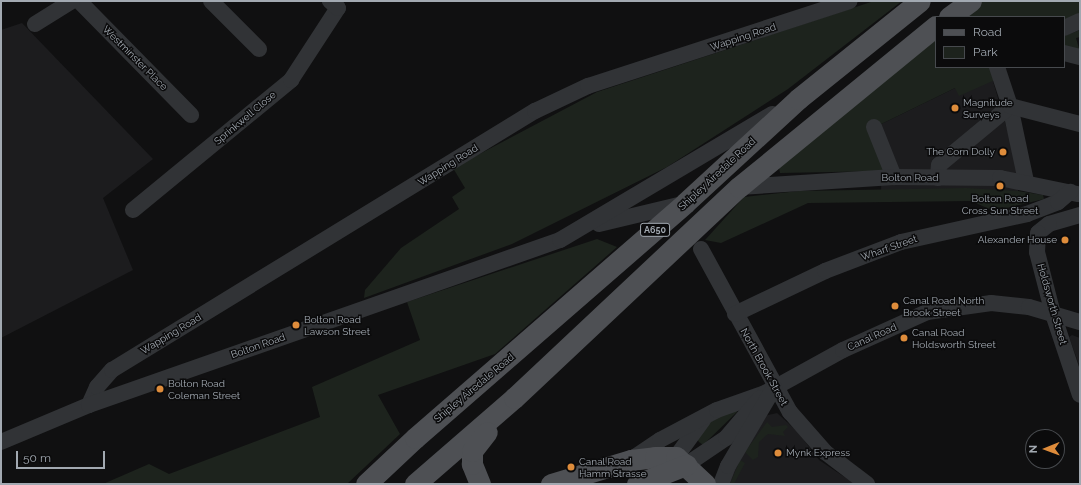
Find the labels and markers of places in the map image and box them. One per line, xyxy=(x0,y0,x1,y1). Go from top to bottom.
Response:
place label: Magnitude Surveys xyxy=(963,96,1013,120)
marker: Magnitude Surveys xyxy=(950,103,960,113)
place label: The Corn Dolly xyxy=(926,146,995,158)
marker: The Corn Dolly xyxy=(998,147,1008,157)
marker: Bolton Road Cross Sun Street xyxy=(995,181,1005,191)
place label: Bolton Road Cross Sun Street xyxy=(962,192,1038,216)
place label: Alexander House xyxy=(978,234,1057,246)
marker: Alexander House xyxy=(1060,235,1070,245)
place label: Canal Road North Brook Street xyxy=(903,294,985,318)
marker: Canal Road North Brook Street xyxy=(890,301,900,311)
place label: Bolton Road Lawson Street xyxy=(304,313,370,336)
marker: Bolton Road Lawson Street xyxy=(291,320,301,330)
place label: Canal Road Holdsworth Street xyxy=(912,326,996,350)
marker: Canal Road Holdsworth Street xyxy=(899,333,909,343)
place label: Bolton Road Coleman Street xyxy=(168,377,240,400)
marker: Bolton Road Coleman Street xyxy=(155,384,165,394)
place label: Mynk Express xyxy=(786,447,850,459)
marker: Mynk Express xyxy=(773,448,783,458)
place label: Canal Road Hamm Strasse xyxy=(579,455,647,478)
marker: Canal Road Hamm Strasse xyxy=(566,462,576,472)

